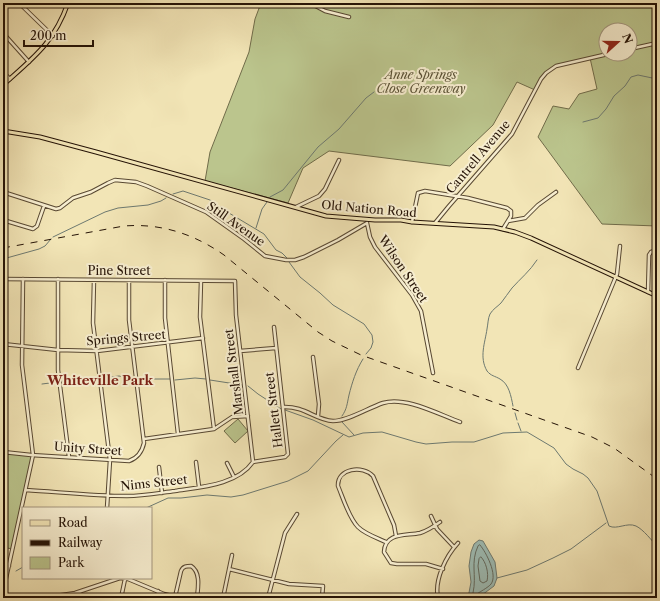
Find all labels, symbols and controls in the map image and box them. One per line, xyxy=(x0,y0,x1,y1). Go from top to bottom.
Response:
scale bar xyxy=(24,22,93,48)
north arrow xyxy=(598,22,638,62)
text: 200 m xyxy=(30,28,67,43)
text: N xyxy=(619,31,636,46)
park label: Anne Springs Close Greenway xyxy=(377,67,465,96)
street label: Cantrell Avenue xyxy=(442,117,513,197)
street label: Old Nation Road xyxy=(321,197,418,220)
street label: Still Avenue xyxy=(204,198,268,249)
street label: Wilson Street xyxy=(375,232,432,306)
street label: Pine Street xyxy=(87,263,151,278)
street label: Springs Street xyxy=(86,326,167,348)
street label: Marshall Street xyxy=(221,327,246,416)
street label: Hallett Street xyxy=(261,371,286,449)
district label: Whiteville Park xyxy=(46,372,154,388)
street label: Unity Street xyxy=(54,439,123,458)
street label: Nims Street xyxy=(120,471,189,493)
legend xyxy=(22,507,152,579)
text: Road xyxy=(58,515,88,530)
text: Railway xyxy=(58,535,103,550)
text: Park xyxy=(58,555,85,570)

